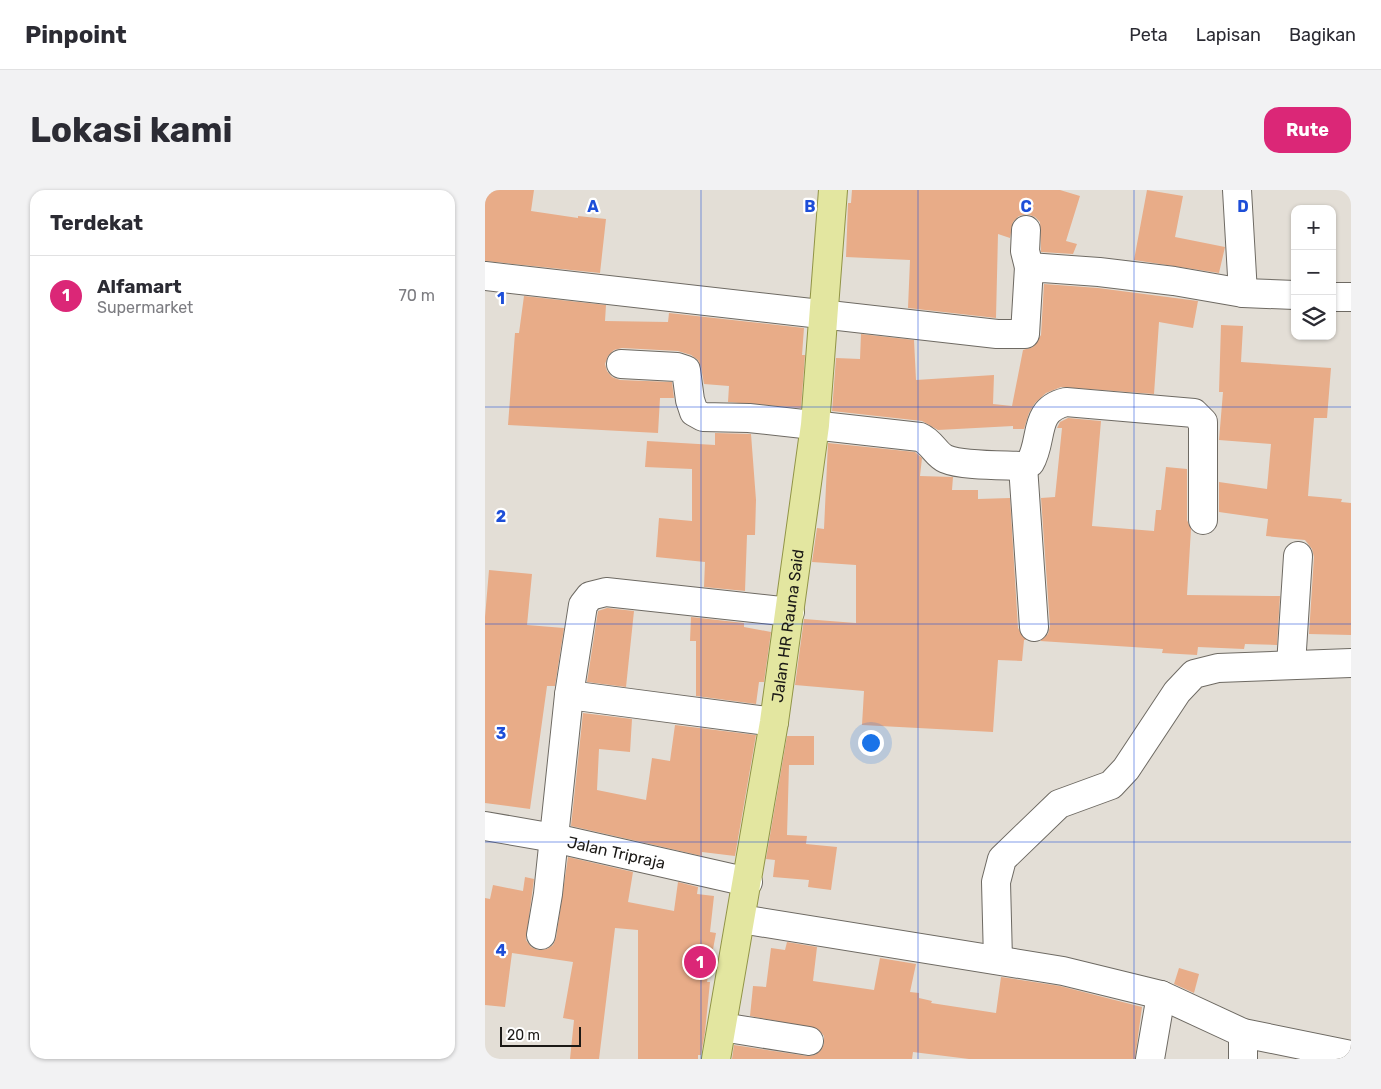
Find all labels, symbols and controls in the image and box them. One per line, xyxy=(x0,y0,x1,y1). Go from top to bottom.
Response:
text: Pinpoint xyxy=(25,21,127,49)
text: Peta xyxy=(1129,24,1168,46)
text: Lapisan xyxy=(1196,24,1261,46)
text: Bagikan xyxy=(1289,24,1356,46)
button: Rute xyxy=(1264,107,1351,153)
text: Lokasi kami xyxy=(30,109,233,151)
text: A xyxy=(587,197,599,216)
text: B xyxy=(804,197,816,216)
text: C xyxy=(1020,197,1032,216)
text: D xyxy=(1237,197,1249,216)
map controls xyxy=(1291,205,1336,340)
button: + xyxy=(1291,205,1336,250)
text: Terdekat xyxy=(50,210,143,235)
button: − xyxy=(1291,250,1336,295)
text: Alfamart xyxy=(97,275,182,298)
text: 1 xyxy=(62,286,70,305)
text: 70 m xyxy=(398,286,435,305)
text: 1 xyxy=(497,289,505,308)
button: layers xyxy=(1291,295,1336,340)
text: Supermarket xyxy=(97,298,193,317)
text: 2 xyxy=(496,507,506,526)
street label: Jalan HR Rauna Said xyxy=(768,548,808,704)
text: 3 xyxy=(496,724,506,743)
your location xyxy=(858,730,884,756)
street label: Jalan Tripraja xyxy=(565,832,667,873)
text: 4 xyxy=(496,941,507,960)
pin: 1 xyxy=(684,943,716,981)
scale bar xyxy=(500,1024,581,1047)
text: 20 m xyxy=(507,1027,540,1044)

